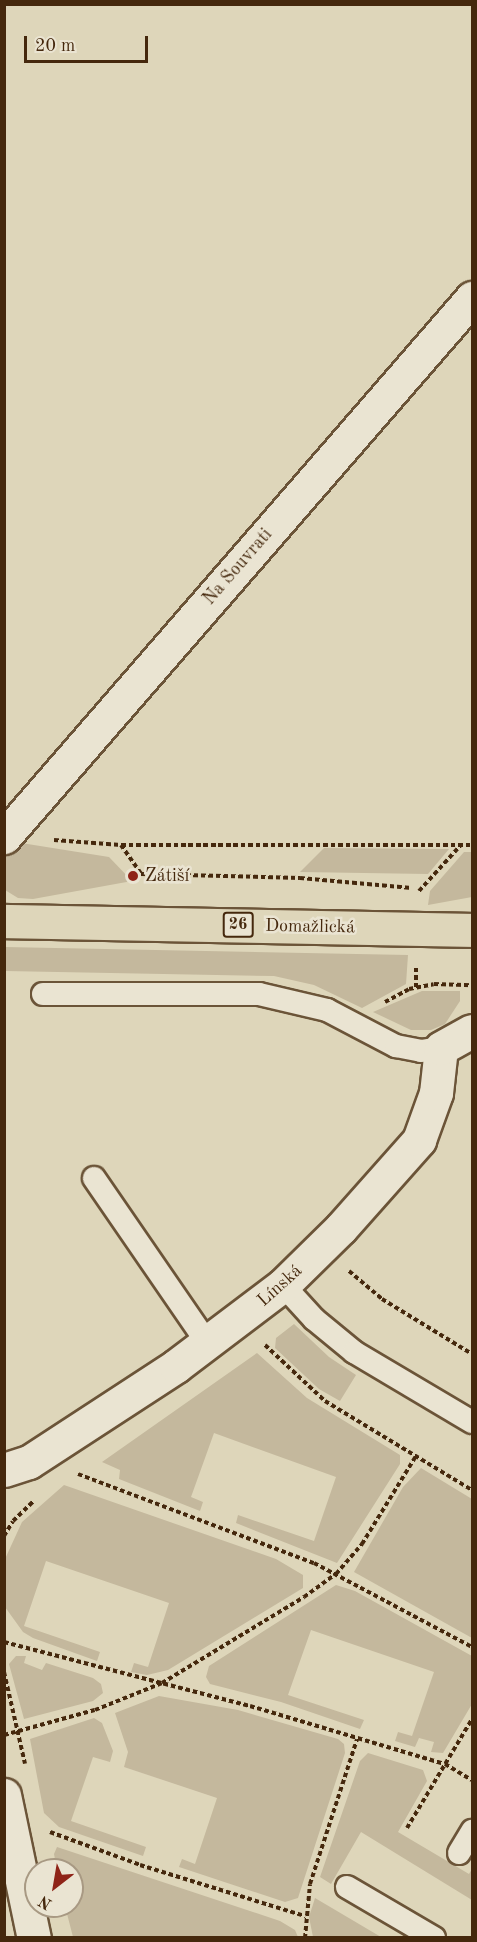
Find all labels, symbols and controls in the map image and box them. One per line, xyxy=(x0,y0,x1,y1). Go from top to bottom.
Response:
scale bar xyxy=(27,24,152,62)
text: 20 m xyxy=(35,37,75,55)
street label: Na Souvrati xyxy=(199,524,277,610)
place label: Zátiší xyxy=(145,865,189,887)
marker: Zátiší xyxy=(126,869,140,883)
road number: 26 xyxy=(222,912,254,938)
street label: Domažlická xyxy=(265,915,355,939)
street label: Línská xyxy=(253,1260,307,1312)
north arrow xyxy=(24,1858,84,1918)
text: N xyxy=(36,1892,55,1912)

